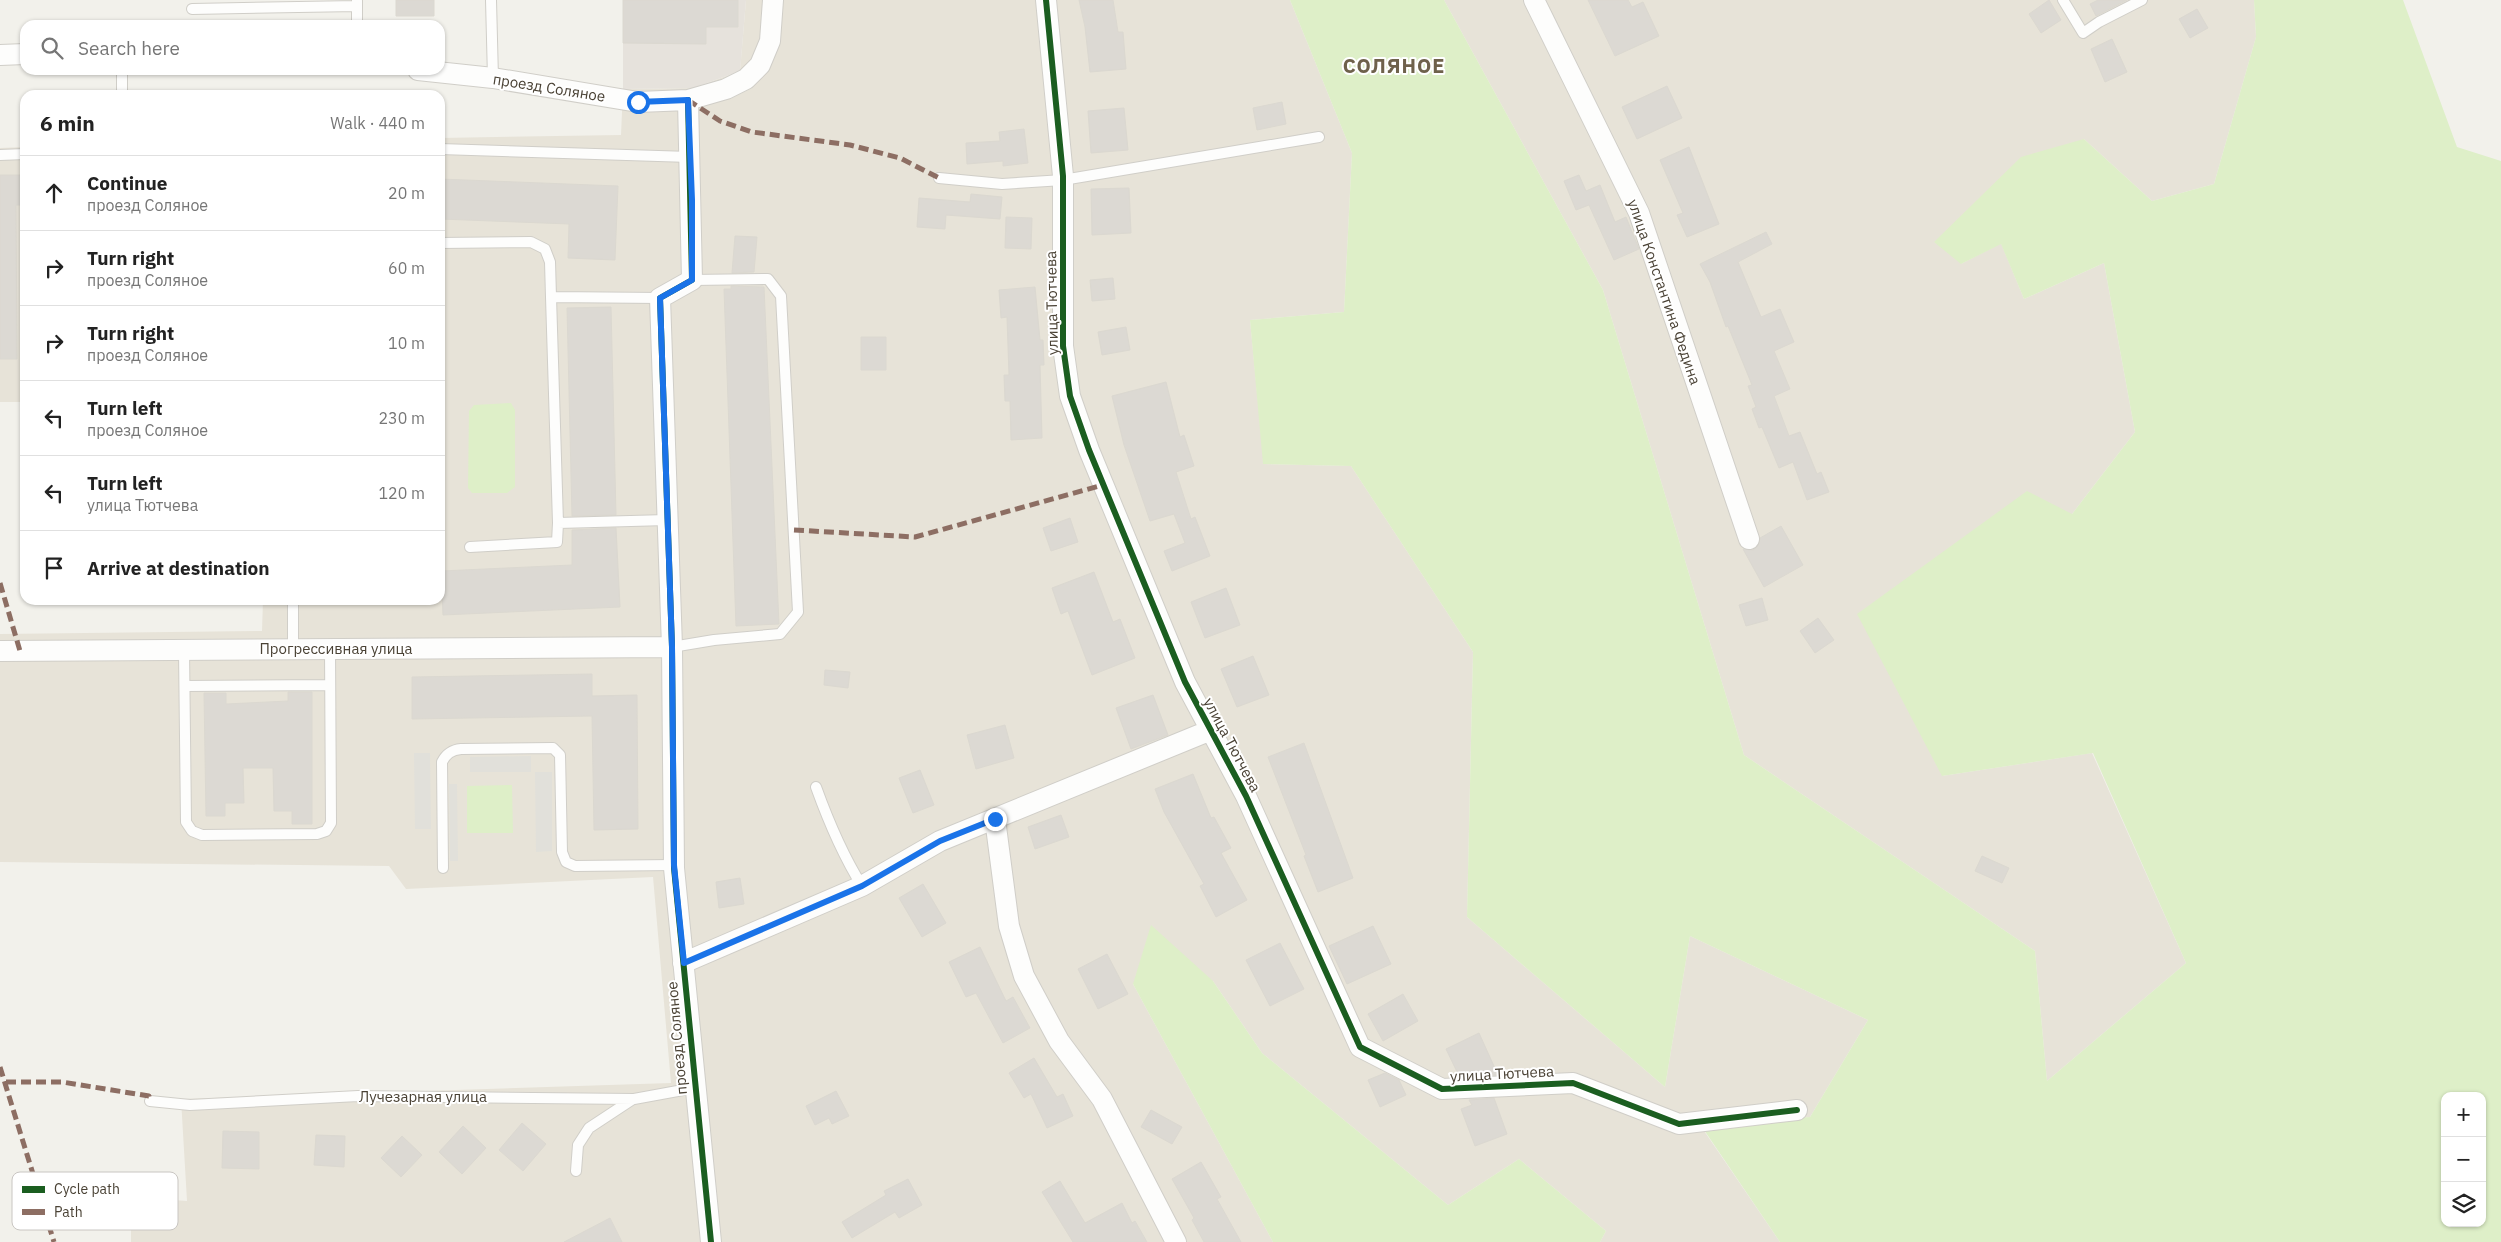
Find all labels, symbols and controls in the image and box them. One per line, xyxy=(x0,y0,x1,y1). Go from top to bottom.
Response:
search box xyxy=(20,20,445,75)
icon: search xyxy=(38,34,66,62)
text: Search here xyxy=(78,36,180,60)
district label: СОЛЯНОЕ xyxy=(1343,52,1445,79)
street label: проезд Соляное xyxy=(492,69,607,106)
route start xyxy=(627,91,650,114)
text: 6 min xyxy=(40,109,95,137)
text: Walk · 440 m xyxy=(330,113,425,133)
text: Continue xyxy=(87,171,167,195)
icon: ahead xyxy=(40,179,68,207)
text: 20 m xyxy=(388,183,425,203)
text: проезд Соляное xyxy=(87,195,208,215)
street label: улица Константина Федина xyxy=(1624,197,1705,387)
text: Turn right xyxy=(87,246,174,270)
street label: улица Тютчева xyxy=(1041,251,1062,355)
icon: right xyxy=(40,254,68,282)
text: 60 m xyxy=(388,258,425,278)
text: проезд Соляное xyxy=(87,270,208,290)
text: Turn right xyxy=(87,321,174,345)
icon: right xyxy=(40,329,68,357)
text: 10 m xyxy=(388,333,425,353)
text: проезд Соляное xyxy=(87,345,208,365)
text: Turn left xyxy=(87,396,163,420)
icon: left xyxy=(40,404,68,432)
text: 230 m xyxy=(378,408,425,428)
text: проезд Соляное xyxy=(87,420,208,440)
text: Turn left xyxy=(87,471,163,495)
icon: left xyxy=(40,479,68,507)
text: 120 m xyxy=(378,483,425,503)
text: улица Тютчева xyxy=(87,495,198,515)
icon: arrive xyxy=(40,554,68,582)
text: Arrive at destination xyxy=(87,556,270,580)
street label: Прогрессивная улица xyxy=(259,639,413,658)
street label: улица Тютчева xyxy=(1200,694,1265,795)
route end xyxy=(984,808,1007,831)
street label: проезд Соляное xyxy=(662,981,691,1095)
street label: улица Тютчева xyxy=(1449,1061,1555,1086)
street label: Лучезарная улица xyxy=(359,1087,487,1106)
map controls xyxy=(2441,1092,2486,1227)
button: + xyxy=(2441,1092,2486,1137)
button: − xyxy=(2441,1137,2486,1182)
legend xyxy=(12,1172,178,1230)
text: Cycle path xyxy=(54,1180,120,1198)
button: layers xyxy=(2441,1182,2486,1227)
text: Path xyxy=(54,1203,83,1221)

